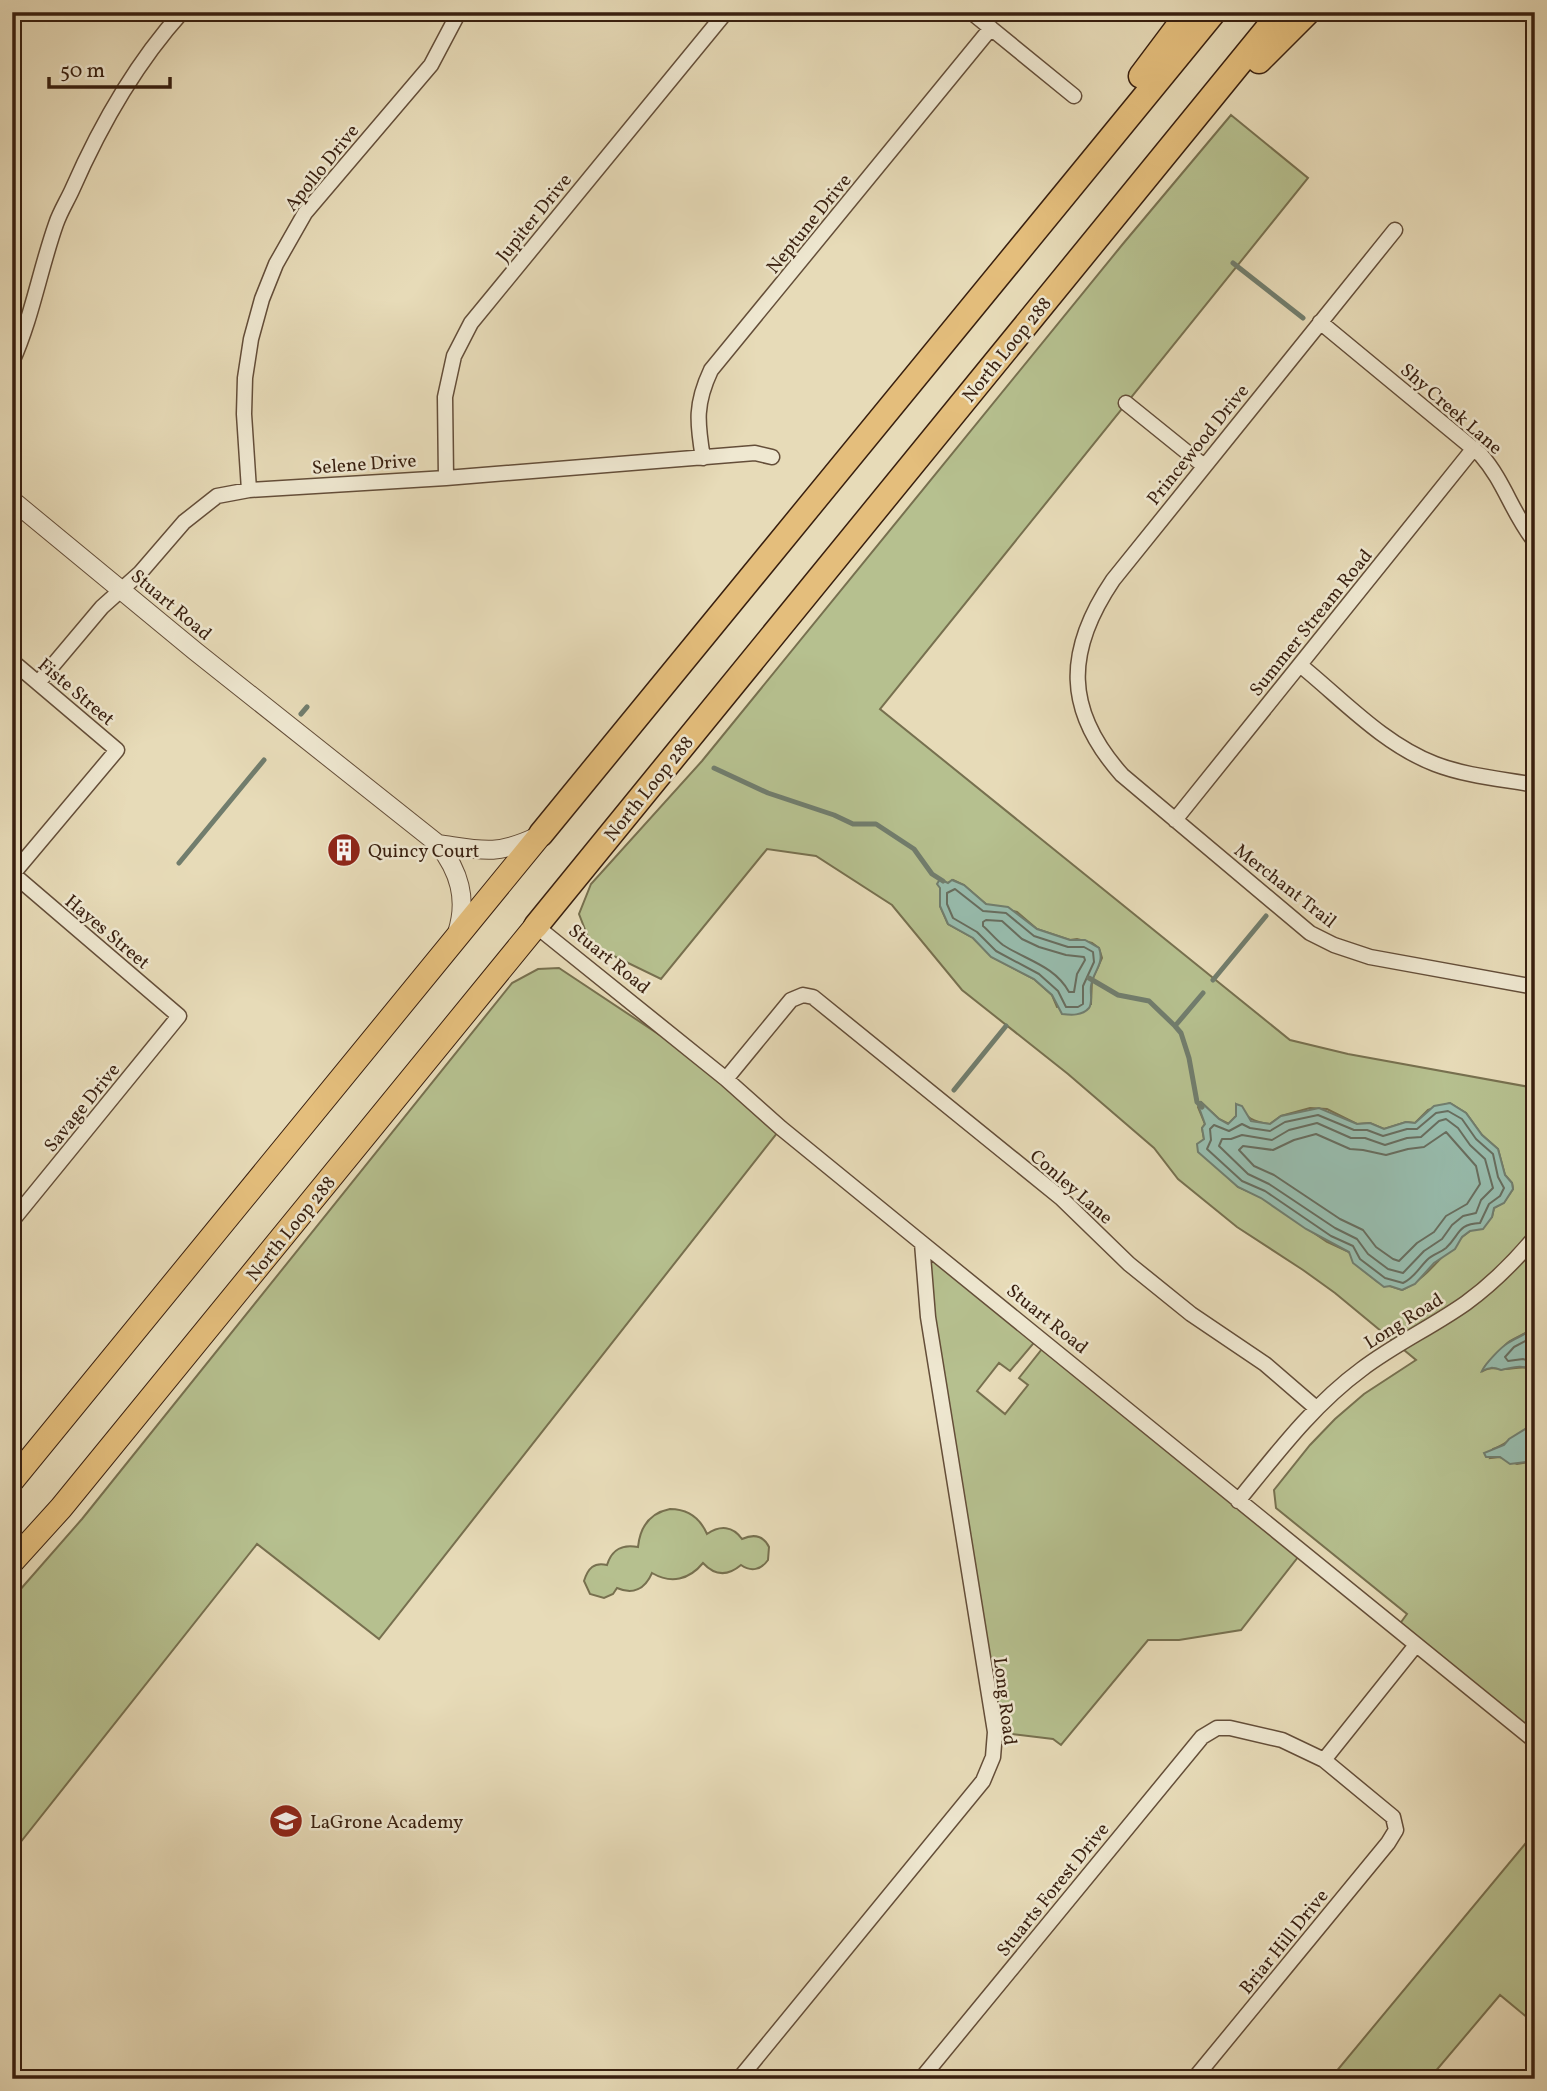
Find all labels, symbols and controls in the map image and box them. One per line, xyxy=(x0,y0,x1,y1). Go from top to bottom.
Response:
scale bar xyxy=(49,46,170,90)
text: 50 m xyxy=(60,57,105,86)
street label: Apollo Drive xyxy=(279,119,366,217)
street label: Jupiter Drive xyxy=(491,168,578,268)
street label: Neptune Drive xyxy=(761,169,858,280)
street label: North Loop 288 xyxy=(957,292,1058,409)
street label: Shy Creek Lane xyxy=(1394,358,1507,461)
street label: Princewood Drive xyxy=(1142,379,1256,511)
street label: Selene Drive xyxy=(311,448,417,482)
street label: Summer Stream Road xyxy=(1244,544,1379,702)
street label: Stuart Road xyxy=(125,564,217,647)
street label: Fiste Street xyxy=(32,653,120,733)
street label: North Loop 288 xyxy=(599,731,700,848)
building icon: Quincy Court xyxy=(325,831,363,869)
street label: Merchant Trail xyxy=(1228,838,1342,935)
place label: Quincy Court xyxy=(368,839,480,865)
street label: Hayes Street xyxy=(59,889,155,976)
street label: Stuart Road xyxy=(562,918,655,1001)
street label: Savage Drive xyxy=(39,1058,127,1158)
street label: Conley Lane xyxy=(1024,1144,1118,1231)
street label: North Loop 288 xyxy=(241,1171,342,1288)
street label: Stuart Road xyxy=(1000,1278,1093,1361)
street label: Long Road xyxy=(1360,1287,1448,1356)
street label: Long Road xyxy=(986,1656,1022,1747)
school or university icon: LaGrone Academy xyxy=(267,1802,305,1840)
place label: LaGrone Academy xyxy=(310,1810,463,1836)
street label: Stuarts Forest Drive xyxy=(991,1818,1116,1963)
street label: Briar Hill Drive xyxy=(1234,1884,1335,2000)

